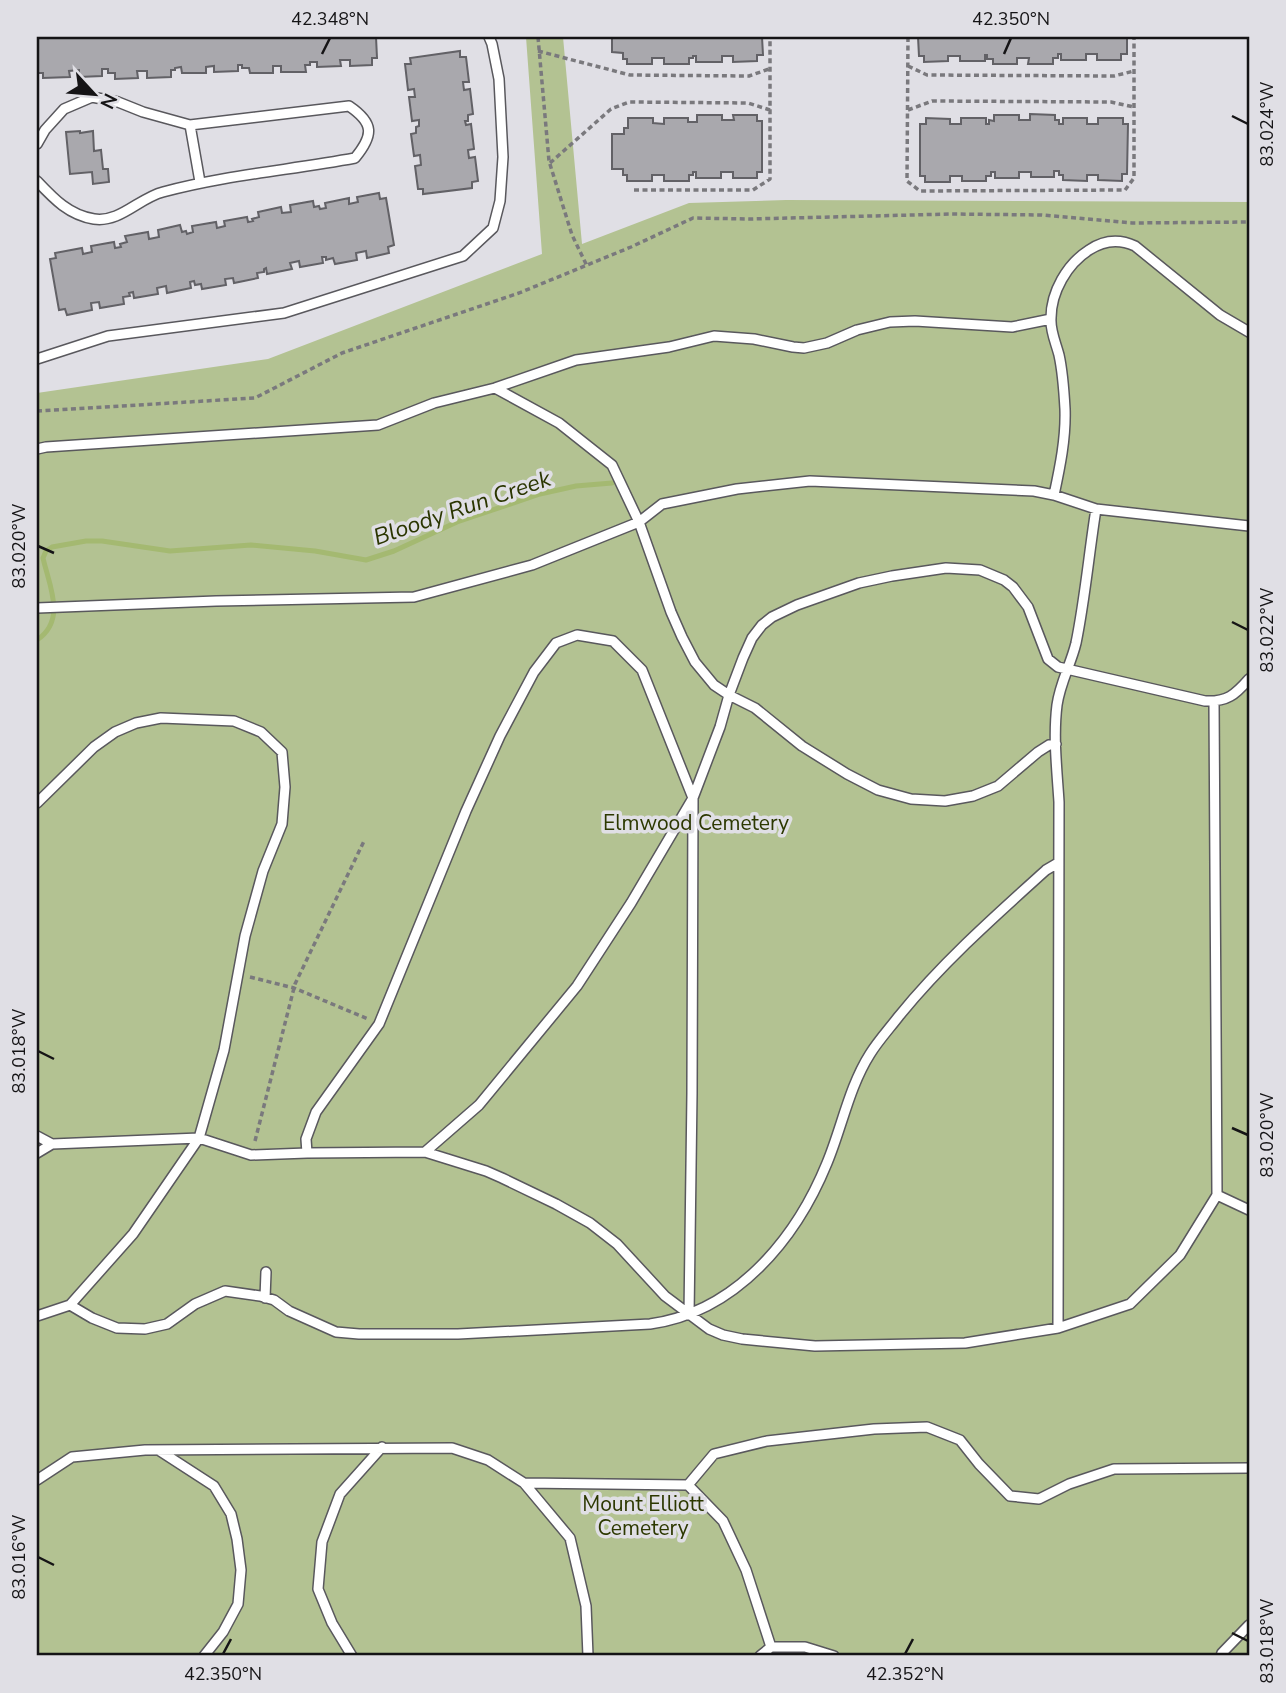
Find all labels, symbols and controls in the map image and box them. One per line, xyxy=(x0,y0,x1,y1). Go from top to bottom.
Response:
text: 42.348°N xyxy=(291,7,369,31)
text: 42.350°N xyxy=(972,7,1050,31)
north arrow xyxy=(60,60,130,130)
text: 83.024°W xyxy=(1255,81,1279,166)
text: N xyxy=(94,89,123,113)
water label: Bloody Run Creek xyxy=(369,463,555,553)
text: 83.020°W xyxy=(7,503,31,588)
text: 83.022°W xyxy=(1255,587,1279,672)
park label: Elmwood Cemetery xyxy=(603,809,789,837)
text: 83.018°W xyxy=(7,1008,31,1093)
text: 83.020°W xyxy=(1255,1092,1279,1177)
park label: Mount Elliott Cemetery xyxy=(582,1490,704,1542)
text: 83.016°W xyxy=(7,1514,31,1599)
text: 83.018°W xyxy=(1255,1598,1279,1683)
text: 42.350°N xyxy=(184,1662,262,1686)
text: 42.352°N xyxy=(866,1662,944,1686)

